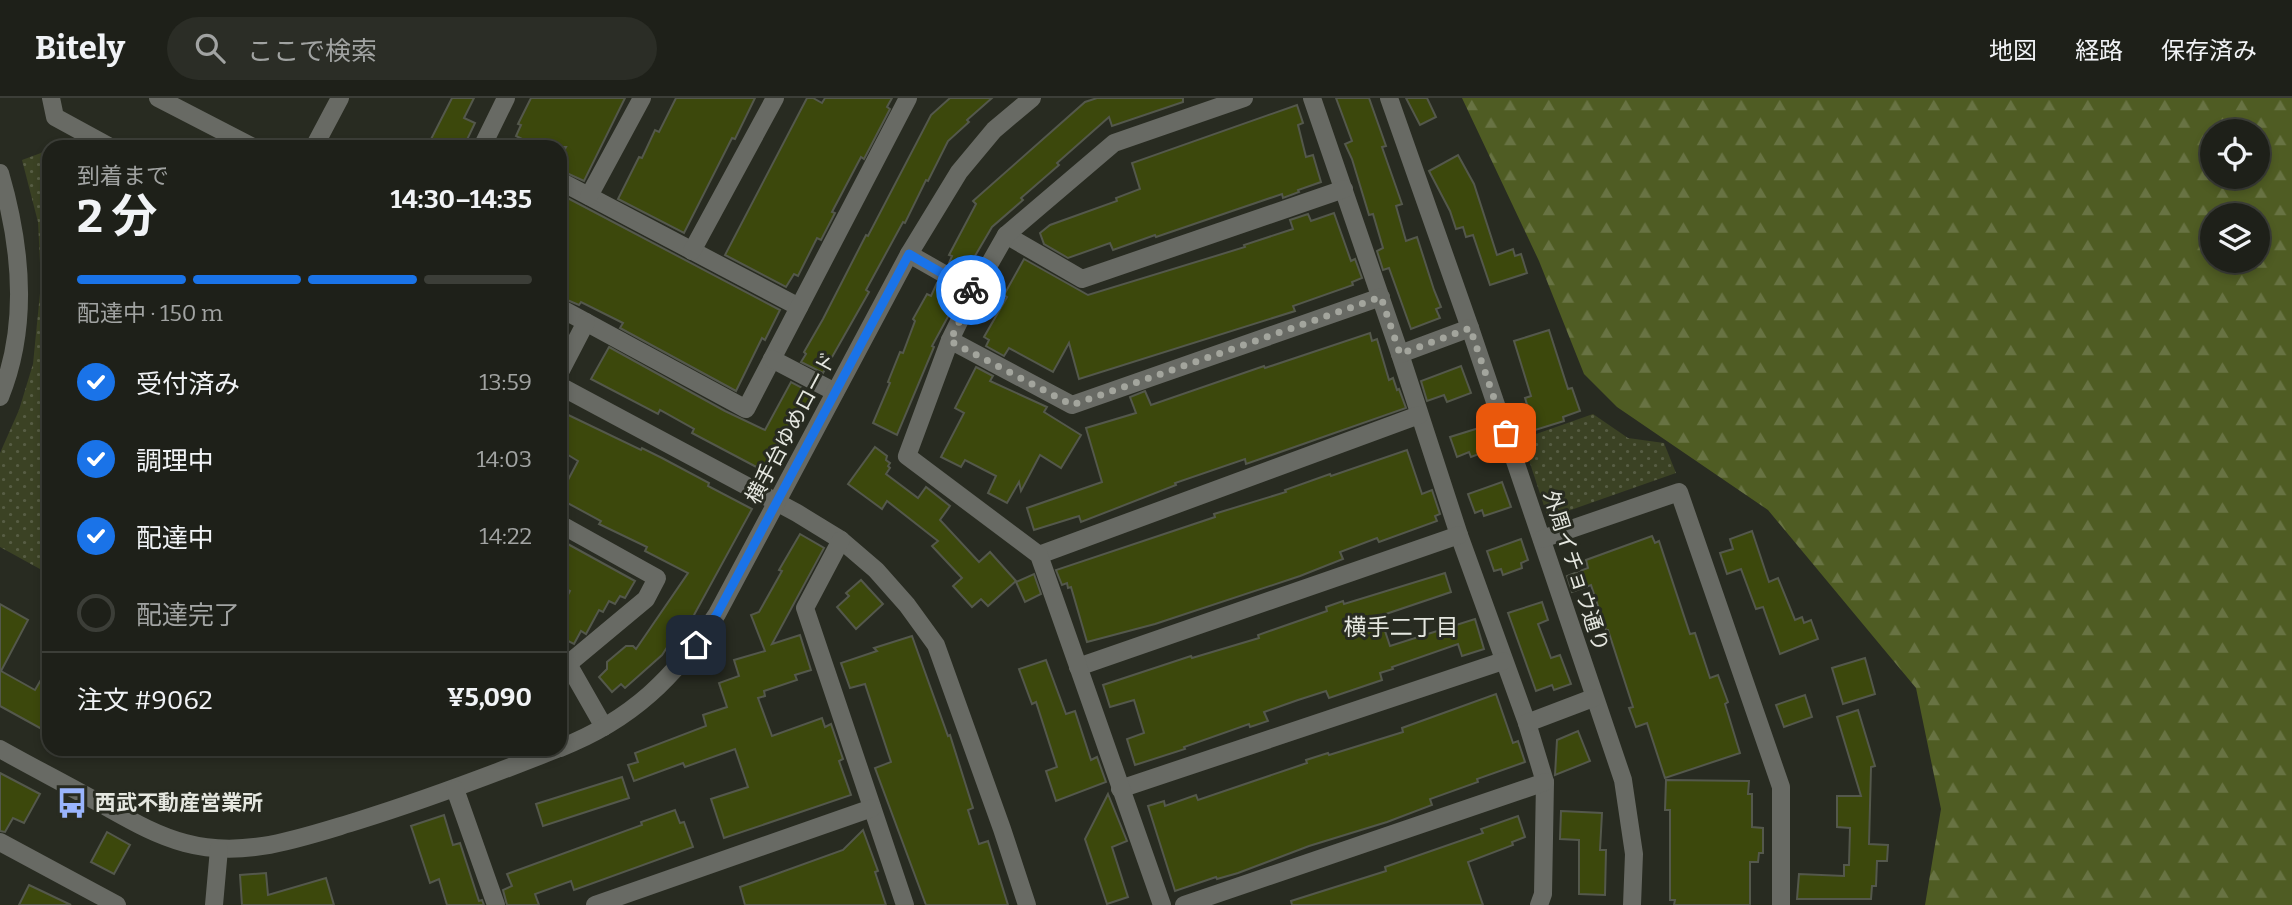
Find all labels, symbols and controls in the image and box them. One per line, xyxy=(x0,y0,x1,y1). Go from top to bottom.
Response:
search box xyxy=(167,17,657,80)
text: Bitely xyxy=(35,28,125,68)
icon: search xyxy=(191,29,229,67)
text: ここで検索 xyxy=(247,36,377,67)
text: 地図 xyxy=(1989,37,2037,65)
text: 経路 xyxy=(2075,37,2123,65)
text: 保存済み xyxy=(2161,37,2257,65)
map controls xyxy=(2200,119,2270,273)
button: locate xyxy=(2200,119,2270,189)
text: 到着まで xyxy=(77,162,169,190)
text: 14:30–14:35 xyxy=(391,184,532,215)
text: 2 分 xyxy=(77,189,157,244)
button: layers xyxy=(2200,203,2270,273)
courier xyxy=(936,255,1006,325)
icon: bike xyxy=(952,271,990,309)
text: 配達中 · 150 m xyxy=(77,299,223,327)
street label: 横手台ゆめロード xyxy=(740,348,842,508)
icon: check xyxy=(77,363,115,401)
text: 13:59 xyxy=(479,368,532,396)
text: 受付済み xyxy=(136,369,240,400)
pin xyxy=(1476,403,1536,463)
icon: bag xyxy=(1487,414,1525,452)
icon: check xyxy=(77,440,115,478)
text: 14:03 xyxy=(477,445,532,473)
text: 調理中 xyxy=(136,446,214,477)
street label: 外周イチョウ通り xyxy=(1538,487,1614,655)
icon: check xyxy=(77,517,115,555)
text: 14:22 xyxy=(479,522,532,550)
text: 配達中 xyxy=(136,523,214,554)
text: 配達完了 xyxy=(136,600,240,631)
district label: 横手二丁目 xyxy=(1344,613,1459,641)
pin xyxy=(666,615,726,675)
icon: home xyxy=(677,626,715,664)
text: ¥5,090 xyxy=(447,682,532,713)
text: 注文 #9062 xyxy=(77,685,213,716)
bus stop icon: 西武不動産営業所 xyxy=(55,786,89,820)
place label: 西武不動産営業所 xyxy=(95,790,263,816)

